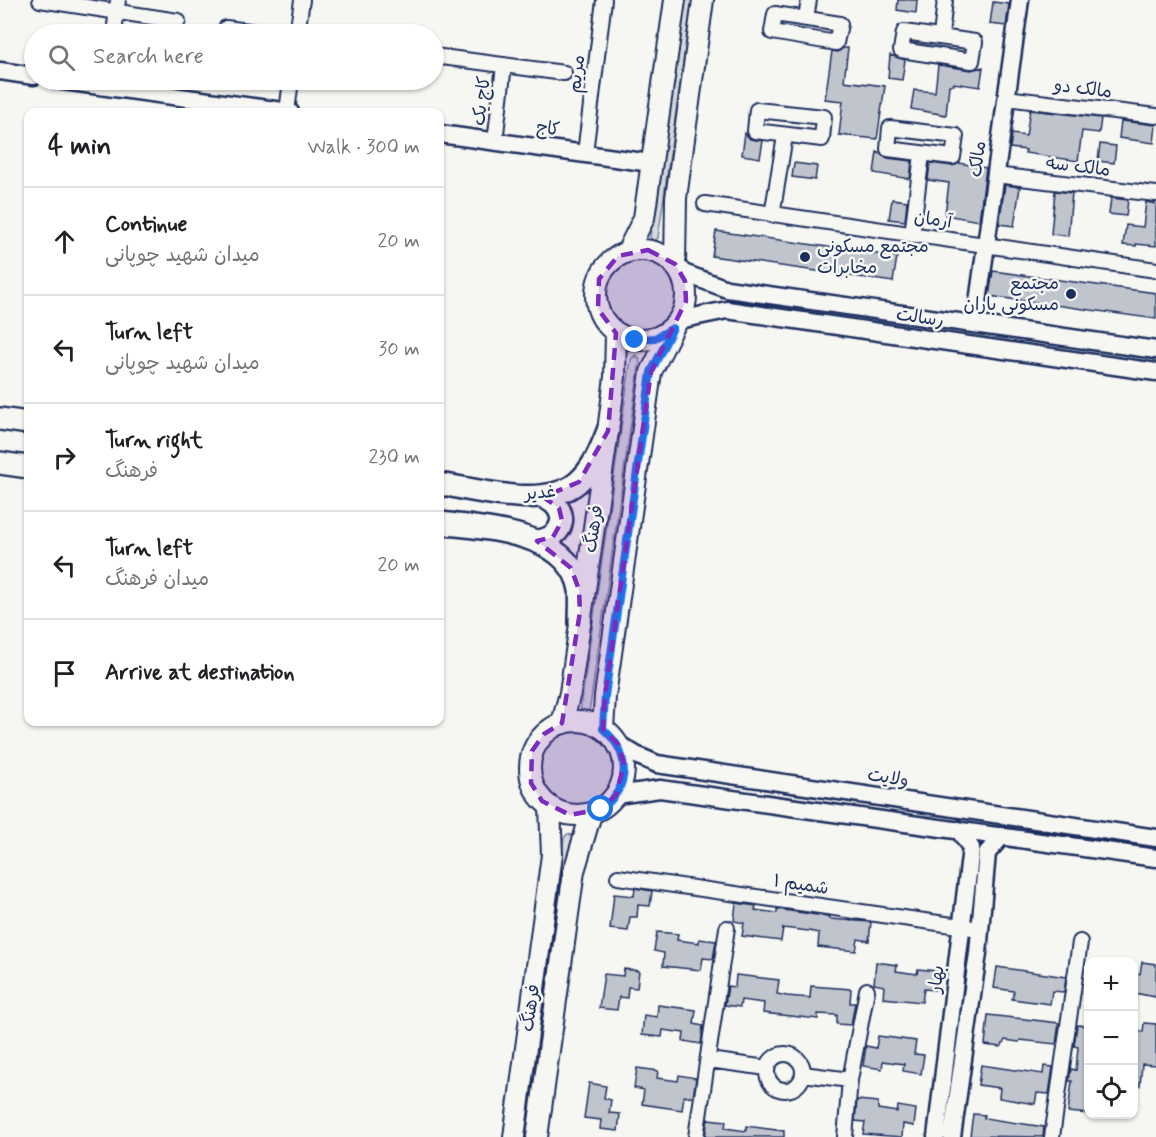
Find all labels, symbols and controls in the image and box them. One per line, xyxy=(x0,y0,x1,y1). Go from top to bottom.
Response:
search box xyxy=(24,24,444,90)
icon: search xyxy=(45,41,78,74)
text: Search here xyxy=(93,43,204,71)
street label: مریم xyxy=(563,54,592,94)
street label: مالک دو xyxy=(1051,73,1113,104)
street label: کاج یک xyxy=(467,75,497,127)
street label: کاج xyxy=(535,116,561,142)
text: 4 min xyxy=(48,130,111,164)
text: Walk · 300 m xyxy=(308,134,420,161)
street label: مالک xyxy=(964,139,992,179)
street label: مالک سه xyxy=(1044,151,1112,183)
street label: آرمان xyxy=(913,205,955,235)
text: Continue xyxy=(105,211,187,239)
icon: ahead xyxy=(48,225,81,258)
text: 20 m xyxy=(377,228,420,255)
place label: مجتمع مسکونی مخابرات xyxy=(817,235,929,280)
text: میدان شهید چوپانی xyxy=(105,242,260,269)
marker: مجتمع مسکونی مخابرات xyxy=(798,250,812,264)
place label: مجتمع مسکونی باران xyxy=(963,272,1059,317)
marker: مجتمع مسکونی باران xyxy=(1064,287,1078,301)
street label: رسالت xyxy=(894,303,946,333)
text: Turn left xyxy=(105,319,193,347)
route end xyxy=(621,326,647,352)
icon: left xyxy=(48,333,81,366)
text: 30 m xyxy=(378,336,420,363)
text: میدان شهید چوپانی xyxy=(105,350,260,377)
text: Turn right xyxy=(105,427,203,455)
icon: right xyxy=(48,441,81,474)
text: 230 m xyxy=(368,444,420,471)
text: فرهنگ xyxy=(105,458,158,485)
street label: غدیر xyxy=(521,480,557,507)
street label: فرهنگ xyxy=(578,504,610,554)
text: Turn left xyxy=(105,535,193,563)
icon: left xyxy=(48,549,81,582)
text: 20 m xyxy=(377,552,420,579)
text: میدان فرهنگ xyxy=(105,566,209,593)
icon: arrive xyxy=(48,657,81,690)
text: Arrive at destination xyxy=(105,659,295,687)
street label: ولایت xyxy=(866,763,910,793)
route start xyxy=(587,795,613,821)
street label: شمیم ۱ xyxy=(772,869,830,902)
map controls xyxy=(1084,957,1138,1119)
button: + xyxy=(1084,957,1138,1011)
street label: بهار xyxy=(923,964,951,996)
street label: فرهنگ xyxy=(516,983,546,1033)
button: − xyxy=(1084,1011,1138,1065)
button: locate xyxy=(1084,1065,1138,1119)

